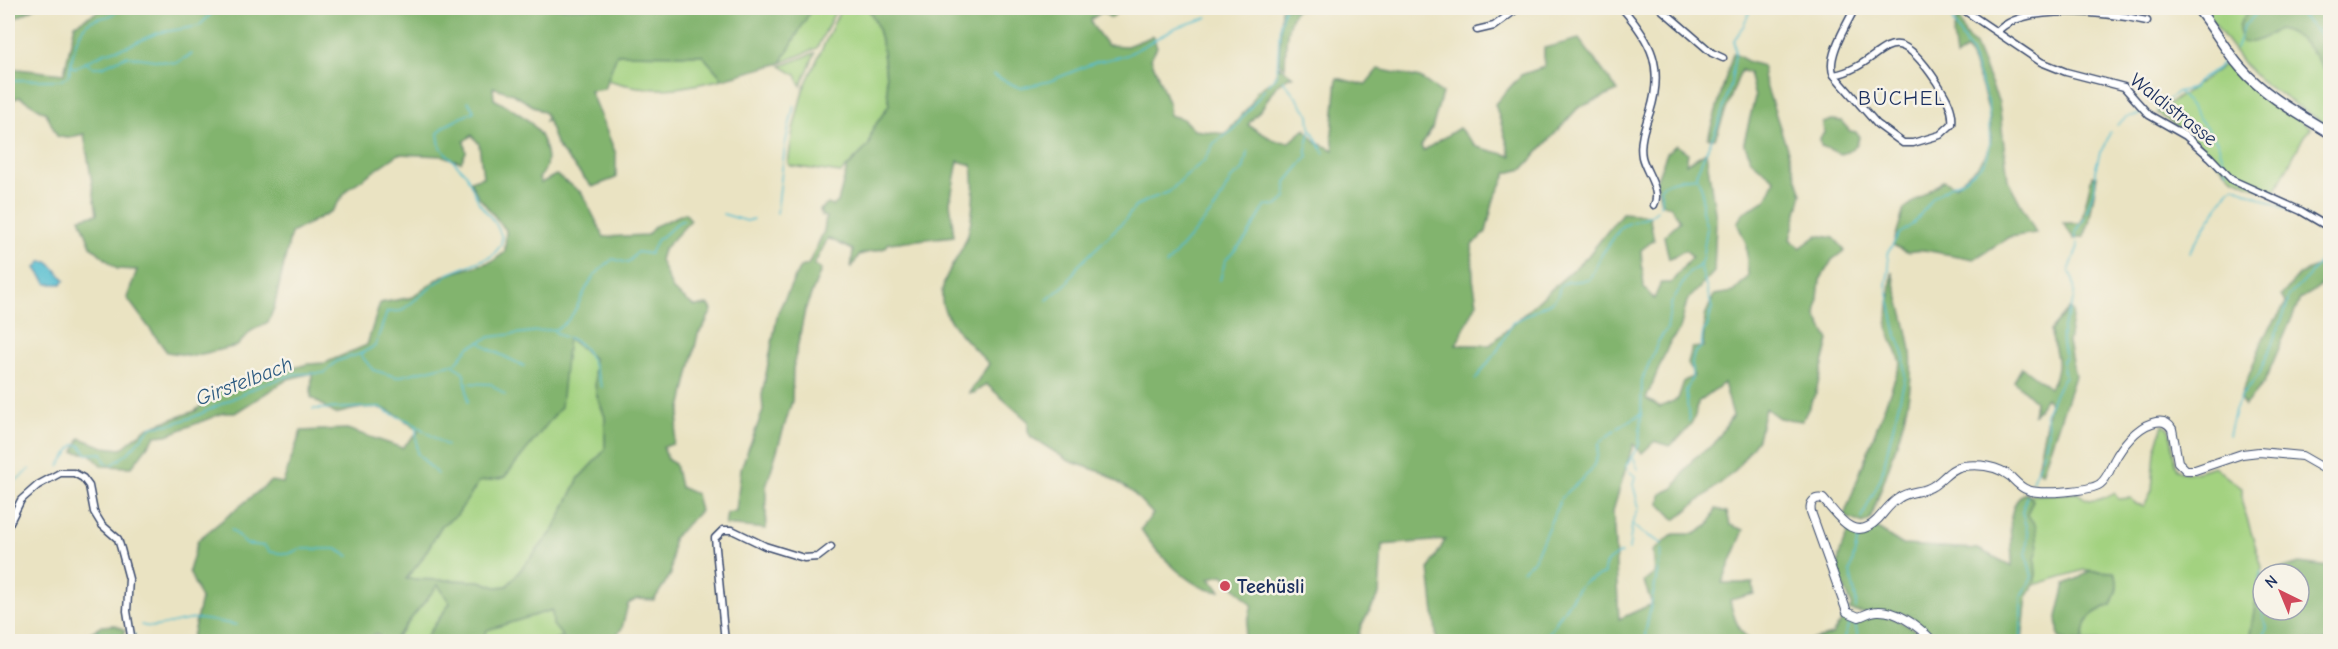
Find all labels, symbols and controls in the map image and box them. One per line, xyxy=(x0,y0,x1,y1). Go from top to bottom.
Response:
street label: Waldistrasse xyxy=(2126,68,2222,151)
district label: BÜCHEL xyxy=(1858,86,1946,110)
water label: Girstelbach xyxy=(192,352,296,410)
north arrow xyxy=(2251,562,2311,622)
text: N xyxy=(2261,572,2281,592)
place label: Teehüsli xyxy=(1237,575,1305,598)
marker: Teehüsli xyxy=(1218,579,1232,593)

